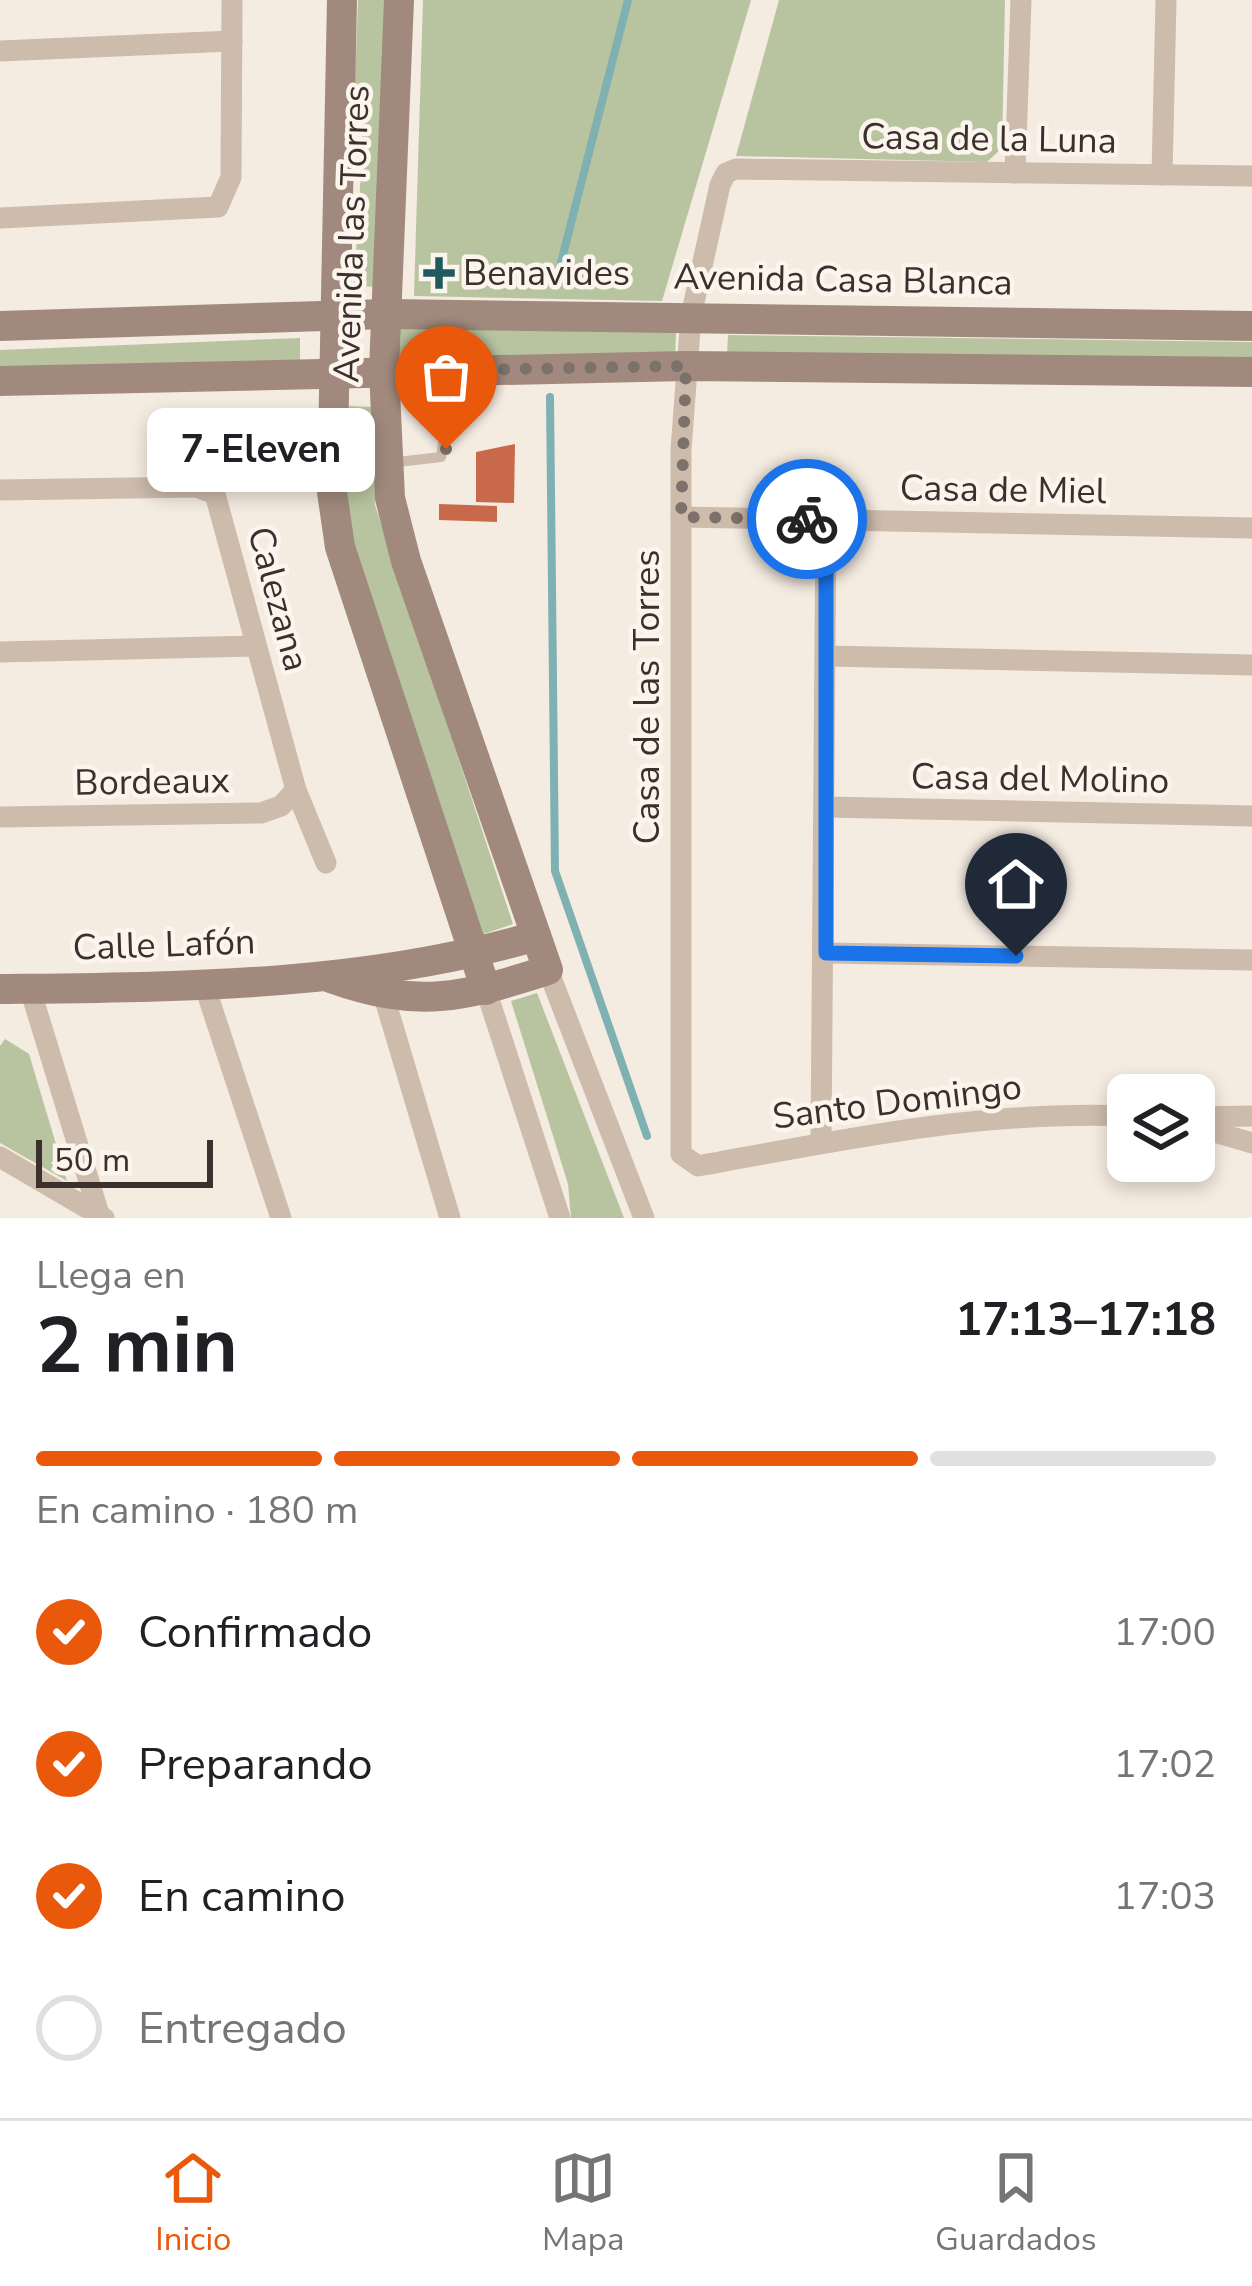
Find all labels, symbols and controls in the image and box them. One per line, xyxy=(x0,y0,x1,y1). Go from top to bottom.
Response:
street label: Avenida las Torres xyxy=(322,84,382,384)
street label: Casa de la Luna xyxy=(861,112,1117,166)
place label: Benavides xyxy=(463,249,630,298)
street label: Avenida Casa Blanca xyxy=(673,253,1013,307)
marker: Benavides xyxy=(426,260,452,286)
pin xyxy=(395,326,497,449)
icon: bag xyxy=(413,344,479,410)
callout: 7-Eleven xyxy=(146,407,374,491)
text: 7-Eleven xyxy=(181,423,341,476)
courier xyxy=(747,459,867,579)
street label: Casa de Miel xyxy=(899,464,1107,516)
icon: bike xyxy=(774,486,840,552)
street label: Calezana xyxy=(235,521,321,677)
street label: Casa de las Torres xyxy=(623,549,672,845)
street label: Casa del Molino xyxy=(910,752,1170,806)
street label: Bordeaux xyxy=(74,756,230,808)
pin xyxy=(965,833,1067,956)
icon: home xyxy=(983,851,1049,917)
street label: Calle Lafón xyxy=(72,917,256,973)
street label: Santo Domingo xyxy=(770,1062,1024,1142)
map controls xyxy=(1107,1074,1215,1182)
button: layers xyxy=(1107,1074,1215,1182)
scale bar xyxy=(36,1134,213,1187)
text: 50 m xyxy=(54,1138,130,1183)
text: Llega en xyxy=(36,1249,186,1302)
text: 17:13–17:18 xyxy=(955,1290,1216,1351)
text: 2 min xyxy=(36,1293,238,1400)
text: En camino · 180 m xyxy=(36,1484,358,1537)
icon: check xyxy=(36,1599,102,1665)
text: Confirmado xyxy=(138,1602,372,1663)
text: 17:00 xyxy=(1114,1606,1216,1659)
icon: check xyxy=(36,1731,102,1797)
text: Preparando xyxy=(138,1734,372,1795)
text: 17:02 xyxy=(1114,1738,1216,1791)
icon: check xyxy=(36,1863,102,1929)
text: En camino xyxy=(138,1866,345,1927)
text: 17:03 xyxy=(1114,1870,1216,1923)
text: Entregado xyxy=(138,1998,347,2059)
tab: Inicio xyxy=(155,2145,231,2262)
tab: Mapa xyxy=(542,2145,624,2262)
tab: Guardados xyxy=(935,2145,1097,2262)

